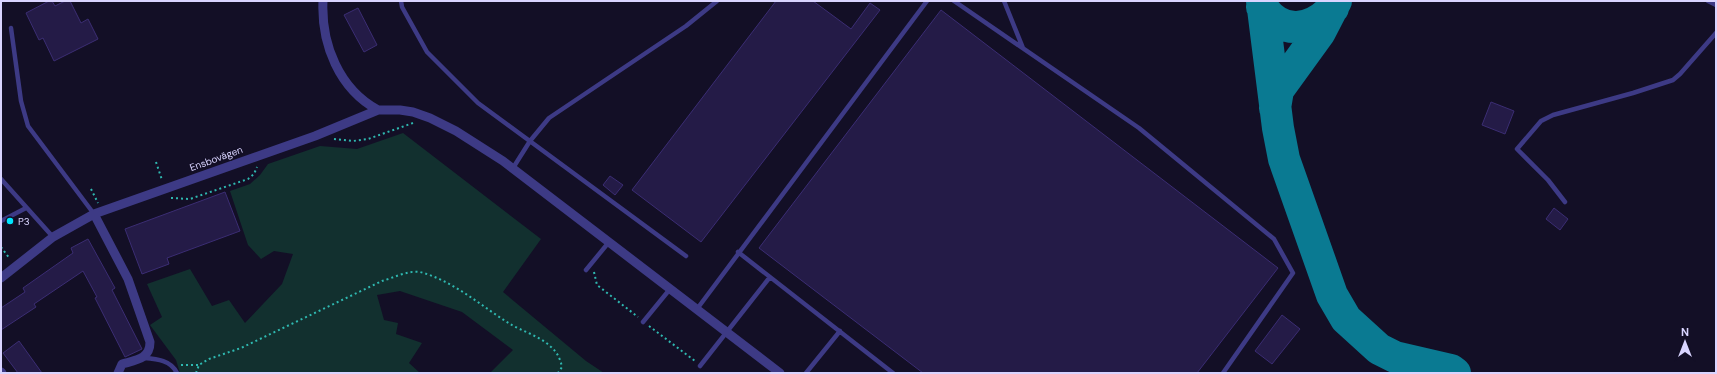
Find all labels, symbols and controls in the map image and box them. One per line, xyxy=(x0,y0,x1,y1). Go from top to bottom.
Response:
street label: Ensbovägen xyxy=(188,143,245,174)
place label: P3 xyxy=(18,215,30,228)
marker: P3 xyxy=(5,216,15,226)
north arrow xyxy=(1665,322,1705,362)
text: N xyxy=(1681,325,1689,339)

